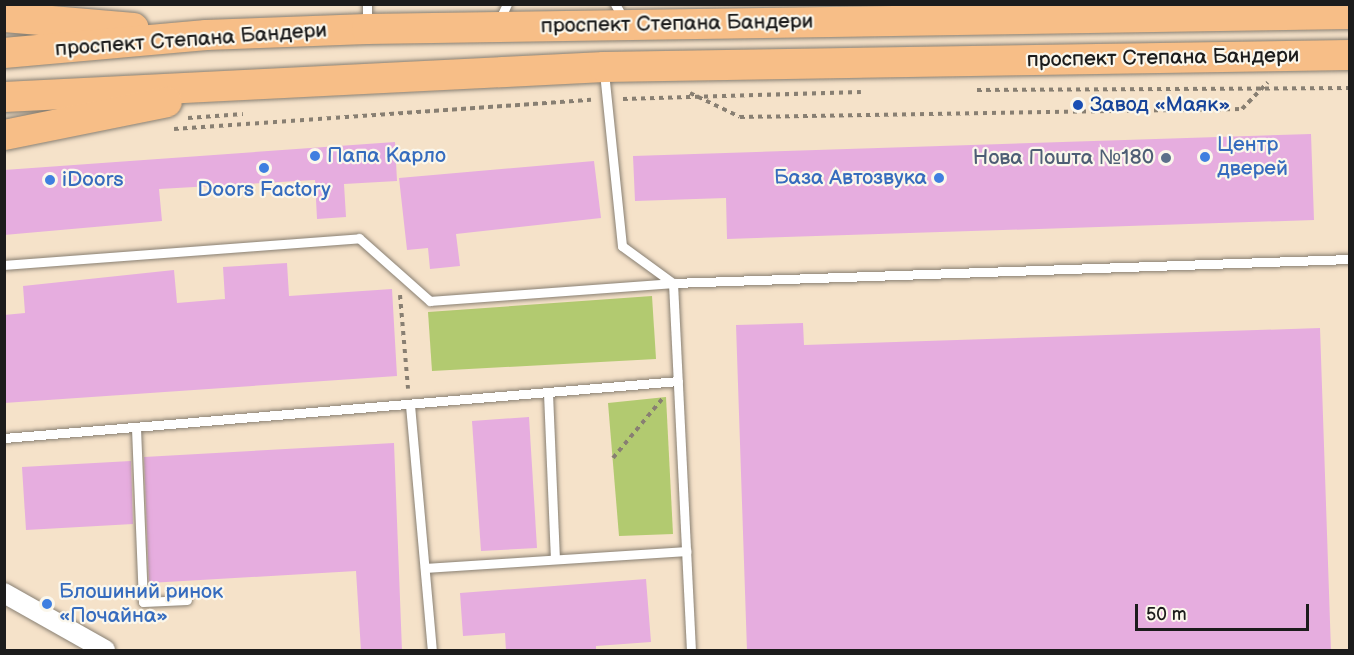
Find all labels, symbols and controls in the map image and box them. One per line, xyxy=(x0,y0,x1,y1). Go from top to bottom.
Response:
street label: проспект Степана Бандери xyxy=(540,9,814,39)
street label: проспект Степана Бандери xyxy=(54,18,328,62)
street label: проспект Степана Бандери xyxy=(1026,43,1300,73)
place label: Завод «Маяк» xyxy=(1090,92,1230,118)
marker: Завод «Маяк» xyxy=(1071,98,1085,112)
place label: Центр дверей xyxy=(1217,132,1288,182)
place label: Папа Карло xyxy=(327,143,446,169)
place label: Нова Пошта №180 xyxy=(973,145,1154,171)
marker: Папа Карло xyxy=(308,149,322,163)
marker: Центр дверей xyxy=(1198,150,1212,164)
marker: Нова Пошта №180 xyxy=(1159,151,1173,165)
marker: Doors Factory xyxy=(257,161,271,175)
place label: База Автозвука xyxy=(774,165,927,191)
place label: iDoors xyxy=(62,167,124,193)
marker: База Автозвука xyxy=(932,171,946,185)
marker: iDoors xyxy=(43,173,57,187)
place label: Doors Factory xyxy=(197,177,331,203)
place label: Блошиний ринок «Почайна» xyxy=(59,579,223,629)
scale bar xyxy=(1138,592,1312,630)
marker: Блошиний ринок «Почайна» xyxy=(40,597,54,611)
text: 50 m xyxy=(1146,604,1187,625)

